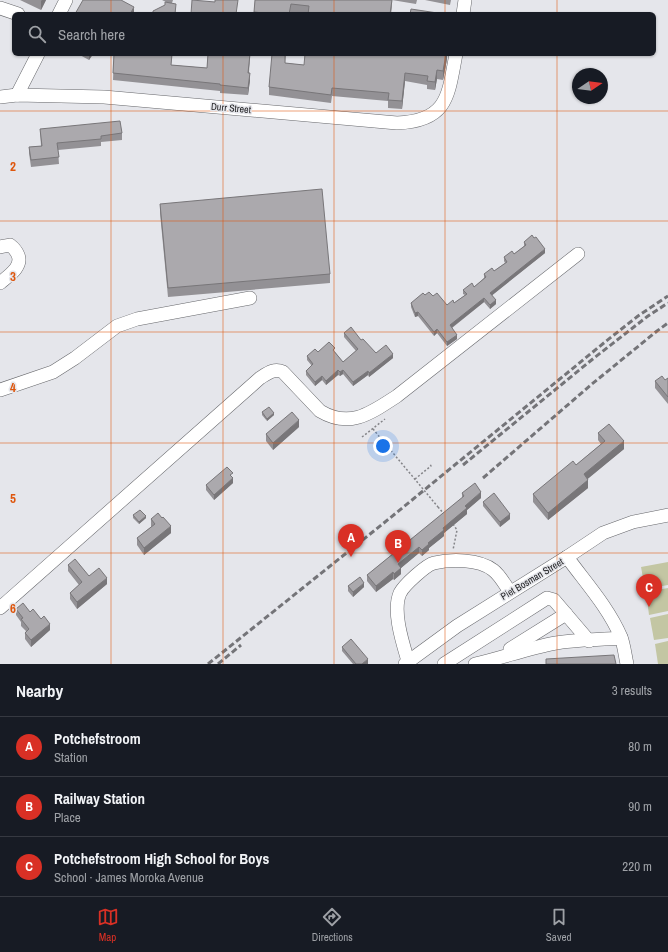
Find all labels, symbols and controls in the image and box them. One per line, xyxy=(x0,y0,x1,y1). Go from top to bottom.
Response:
search box xyxy=(12,12,656,56)
icon: search xyxy=(26,23,48,45)
text: Search here xyxy=(58,24,125,45)
north arrow xyxy=(572,68,608,104)
street label: Durr Street xyxy=(210,100,252,116)
text: 2 xyxy=(10,158,16,175)
text: 3 xyxy=(10,268,16,285)
text: 4 xyxy=(10,379,16,396)
your location xyxy=(373,436,393,456)
text: 5 xyxy=(10,490,16,507)
pin: A xyxy=(338,524,364,557)
pin: B xyxy=(385,530,411,563)
street label: Piet Bosman Street xyxy=(498,555,566,603)
pin: C xyxy=(636,574,662,607)
text: 6 xyxy=(10,600,16,617)
text: Nearby xyxy=(16,679,63,702)
text: 3 results xyxy=(612,682,652,699)
text: Potchefstroom xyxy=(54,728,141,749)
text: A xyxy=(25,738,33,755)
text: 80 m xyxy=(628,738,652,755)
text: Station xyxy=(54,749,88,766)
text: Railway Station xyxy=(54,788,145,809)
text: B xyxy=(25,798,33,815)
text: 90 m xyxy=(628,798,652,815)
text: Place xyxy=(54,809,81,826)
text: Potchefstroom High School for Boys xyxy=(54,848,269,869)
text: C xyxy=(25,858,33,875)
text: 220 m xyxy=(622,858,652,875)
text: School · James Moroka Avenue xyxy=(54,869,204,886)
tab: Map xyxy=(97,906,119,944)
tab: Directions xyxy=(312,906,353,944)
tab: Saved xyxy=(546,906,571,944)

